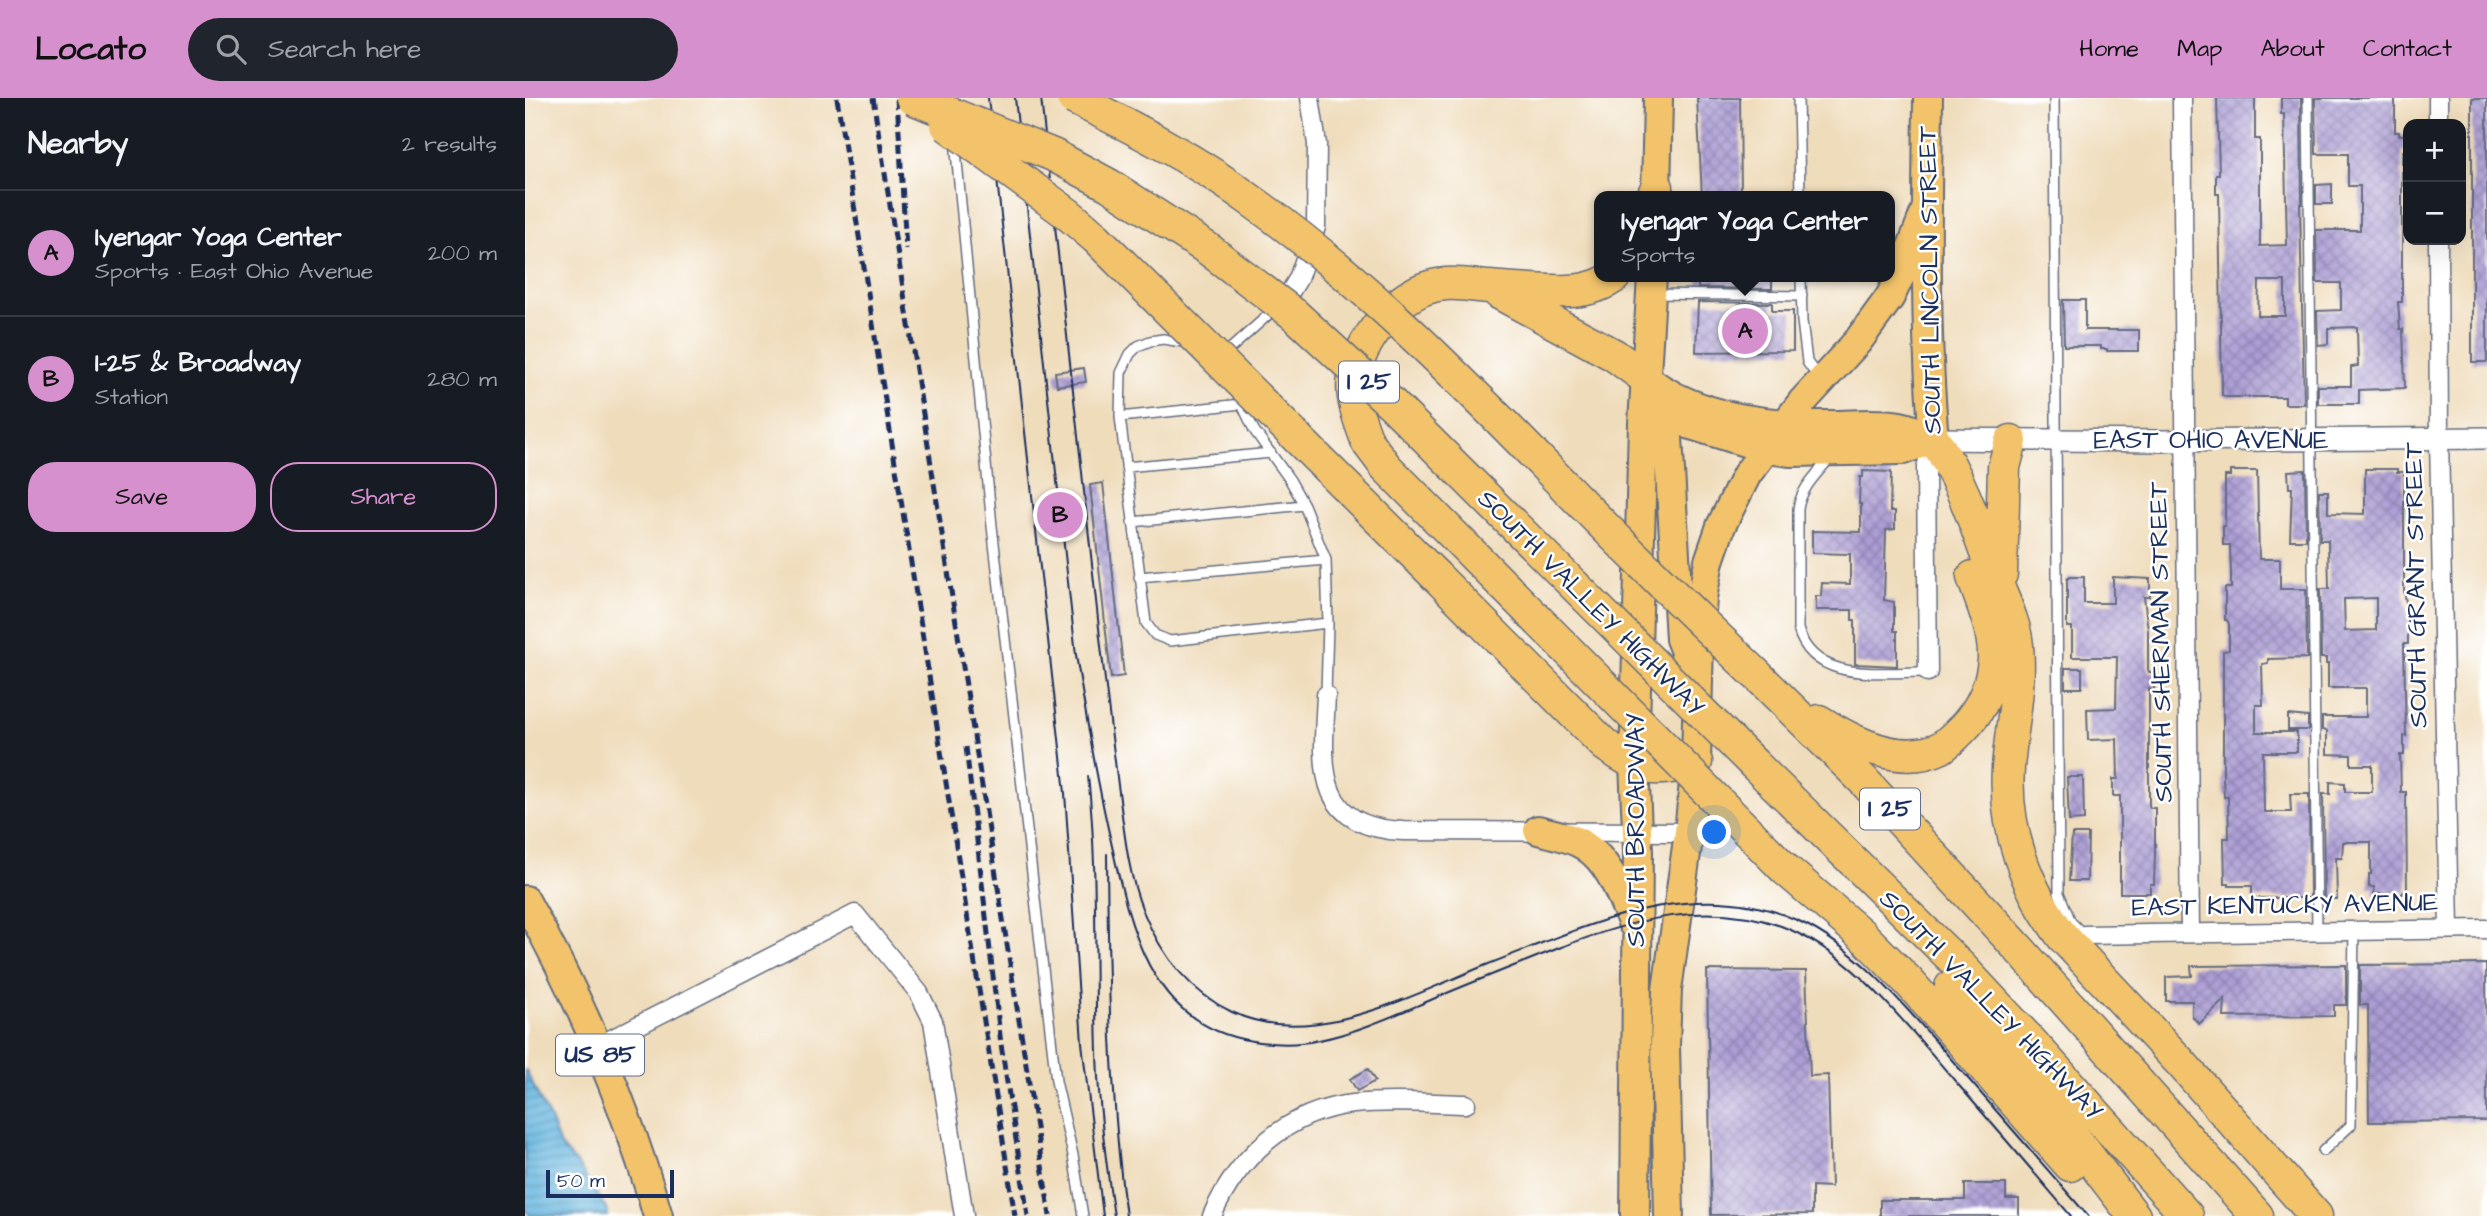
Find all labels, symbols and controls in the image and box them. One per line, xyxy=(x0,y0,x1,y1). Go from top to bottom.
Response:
search box xyxy=(188,18,678,81)
text: Locato xyxy=(35,26,146,72)
icon: search xyxy=(212,30,250,68)
text: Search here xyxy=(268,31,421,67)
text: Home xyxy=(2079,32,2139,66)
text: Map xyxy=(2177,32,2222,66)
text: About xyxy=(2260,32,2325,66)
text: Contact xyxy=(2363,32,2452,66)
map controls xyxy=(2403,119,2466,245)
button: + xyxy=(2403,119,2466,182)
text: Nearby xyxy=(28,123,128,165)
street label: SOUTH LINCOLN STREET xyxy=(1909,125,1951,434)
text: 2 results xyxy=(402,128,497,160)
button: − xyxy=(2403,182,2466,245)
popup xyxy=(1594,191,1895,282)
text: Iyengar Yoga Center xyxy=(1621,203,1868,239)
text: Iyengar Yoga Center xyxy=(95,219,342,255)
text: A xyxy=(44,237,58,269)
text: 200 m xyxy=(428,237,497,269)
text: Sports xyxy=(1621,239,1695,271)
text: Sports · East Ohio Avenue xyxy=(95,255,373,287)
pin: A xyxy=(1722,305,1768,357)
text: I-25 & Broadway xyxy=(95,345,301,381)
road number: I 25 xyxy=(1339,362,1399,402)
text: B xyxy=(43,363,59,395)
text: 280 m xyxy=(427,363,497,395)
text: Station xyxy=(95,381,168,413)
street label: EAST OHIO AVENUE xyxy=(2094,422,2328,458)
street label: SOUTH GRANT STREET xyxy=(2395,441,2436,728)
button: Save xyxy=(28,462,256,532)
button: Share xyxy=(270,462,497,532)
street label: SOUTH VALLEY HIGHWAY xyxy=(1469,481,1713,725)
street label: SOUTH SHERMAN STREET xyxy=(2140,481,2182,803)
pin: B xyxy=(1037,489,1083,541)
street label: SOUTH BROADWAY xyxy=(1618,713,1654,947)
road number: I 25 xyxy=(1860,788,1920,830)
your location xyxy=(1697,815,1731,849)
street label: SOUTH VALLEY HIGHWAY xyxy=(1871,882,2111,1128)
street label: EAST KENTUCKY AVENUE xyxy=(2131,884,2439,926)
road number: US 85 xyxy=(556,1035,644,1076)
scale bar xyxy=(546,1167,674,1199)
text: 50 m xyxy=(557,1168,605,1195)

